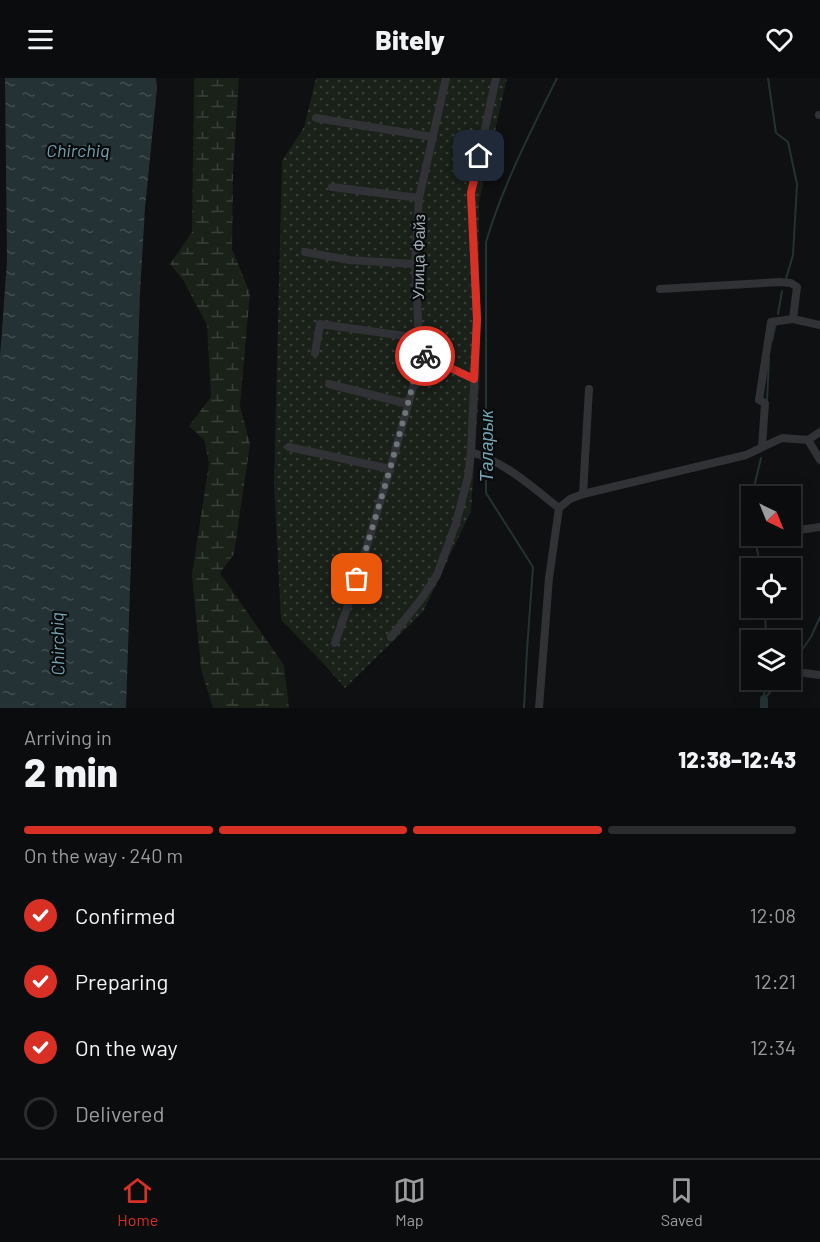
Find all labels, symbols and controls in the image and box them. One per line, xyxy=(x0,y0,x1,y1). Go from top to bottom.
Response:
icon: menu xyxy=(24,23,57,56)
text: Bitely xyxy=(375,23,445,55)
icon: heart xyxy=(763,23,796,56)
pin xyxy=(453,130,504,181)
water label: Chirchiq xyxy=(46,139,110,161)
icon: home xyxy=(462,139,495,172)
street label: Улица Файз xyxy=(408,214,428,300)
courier xyxy=(395,326,455,386)
icon: bike xyxy=(409,340,442,373)
water label: Таларык xyxy=(475,408,497,482)
north arrow xyxy=(741,486,801,546)
map controls xyxy=(741,486,801,690)
pin xyxy=(331,553,382,604)
button: locate xyxy=(741,558,801,618)
icon: bag xyxy=(340,562,373,595)
water label: Chirchiq xyxy=(45,612,69,676)
button: layers xyxy=(741,630,801,690)
text: Arriving in xyxy=(24,725,112,749)
text: 12:38–12:43 xyxy=(678,746,796,772)
text: 2 min xyxy=(24,748,118,795)
text: On the way · 240 m xyxy=(24,843,183,867)
icon: check xyxy=(24,899,57,932)
text: Confirmed xyxy=(75,902,175,928)
text: 12:08 xyxy=(750,903,796,927)
icon: check xyxy=(24,965,57,998)
text: Preparing xyxy=(75,968,168,994)
text: 12:21 xyxy=(754,969,796,993)
icon: check xyxy=(24,1031,57,1064)
text: On the way xyxy=(75,1034,178,1060)
text: 12:34 xyxy=(750,1035,796,1059)
text: Delivered xyxy=(75,1100,164,1126)
tab: Home xyxy=(117,1174,158,1229)
tab: Map xyxy=(393,1174,426,1229)
tab: Saved xyxy=(661,1174,703,1229)

